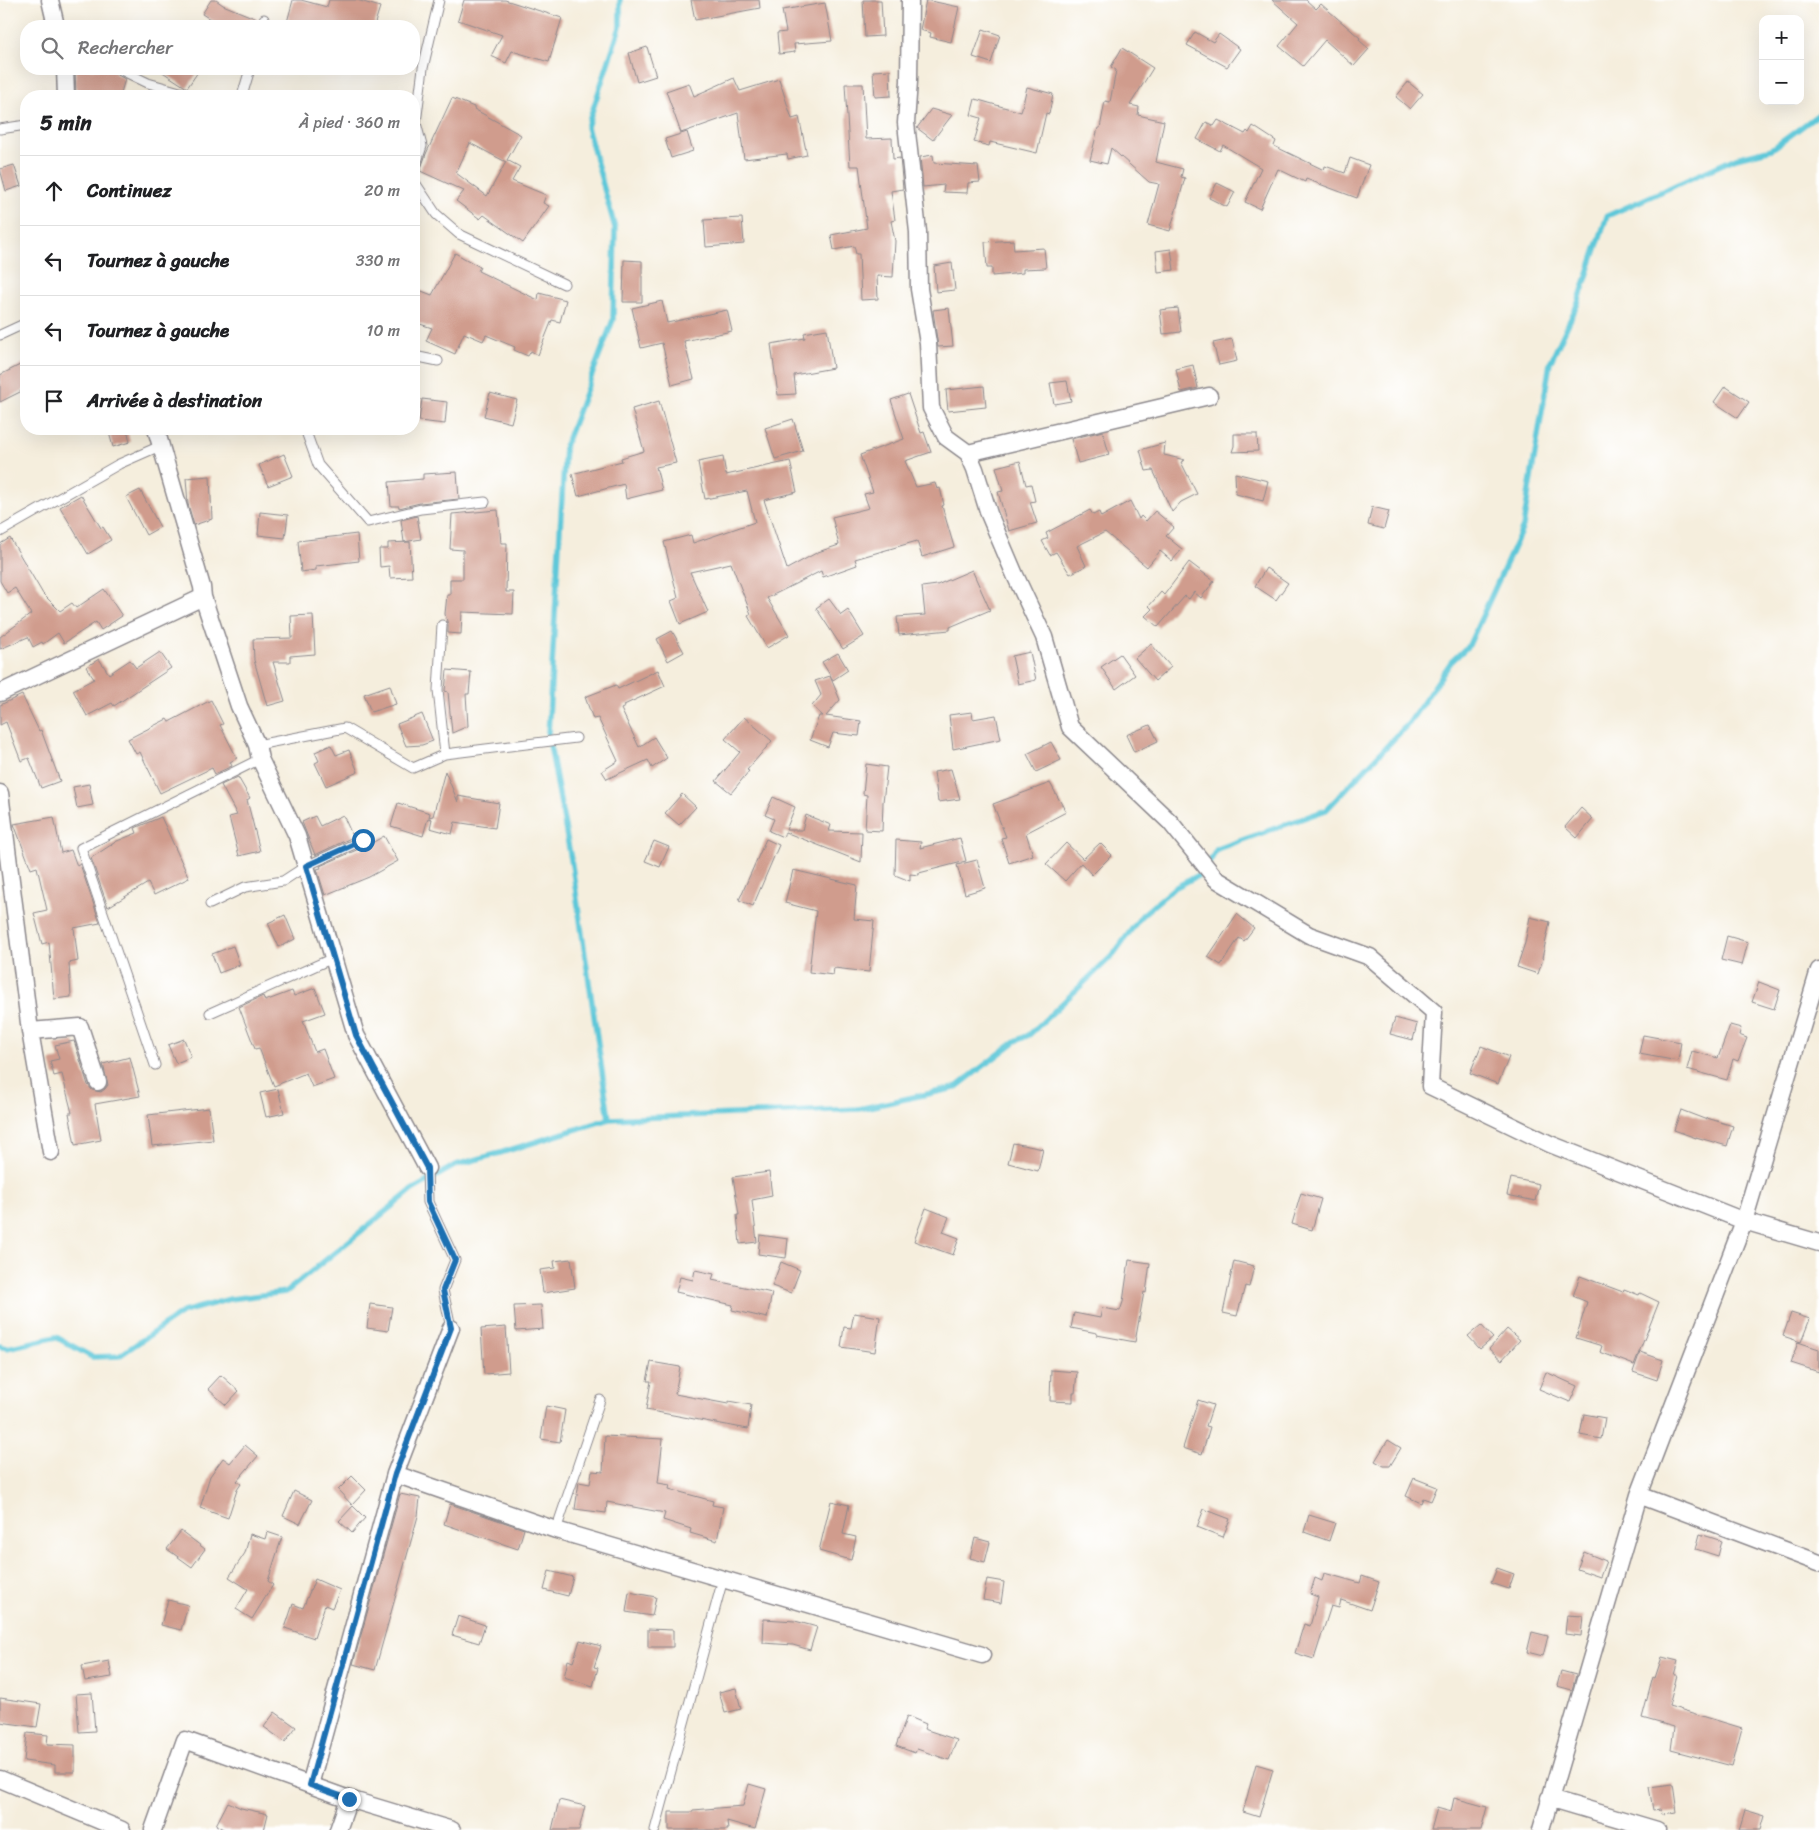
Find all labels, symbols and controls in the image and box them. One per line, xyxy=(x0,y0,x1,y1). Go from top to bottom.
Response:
map controls xyxy=(1759,15,1804,105)
button: + xyxy=(1759,15,1804,60)
search box xyxy=(20,20,420,75)
text: Rechercher xyxy=(78,31,173,64)
icon: search xyxy=(38,34,66,62)
button: − xyxy=(1759,60,1804,105)
text: 5 min xyxy=(40,104,92,142)
text: À pied · 360 m xyxy=(299,108,400,137)
text: Continuez xyxy=(87,174,172,207)
text: 20 m xyxy=(364,176,400,205)
icon: ahead xyxy=(40,177,68,205)
text: Tournez à gauche xyxy=(87,244,229,277)
text: 330 m xyxy=(356,246,400,275)
icon: left xyxy=(40,247,68,275)
text: Tournez à gauche xyxy=(87,314,229,347)
text: 10 m xyxy=(367,316,400,345)
icon: left xyxy=(40,317,68,345)
text: Arrivée à destination xyxy=(87,384,262,417)
icon: arrive xyxy=(40,387,68,415)
route start xyxy=(352,829,375,852)
route end xyxy=(338,1788,361,1811)

